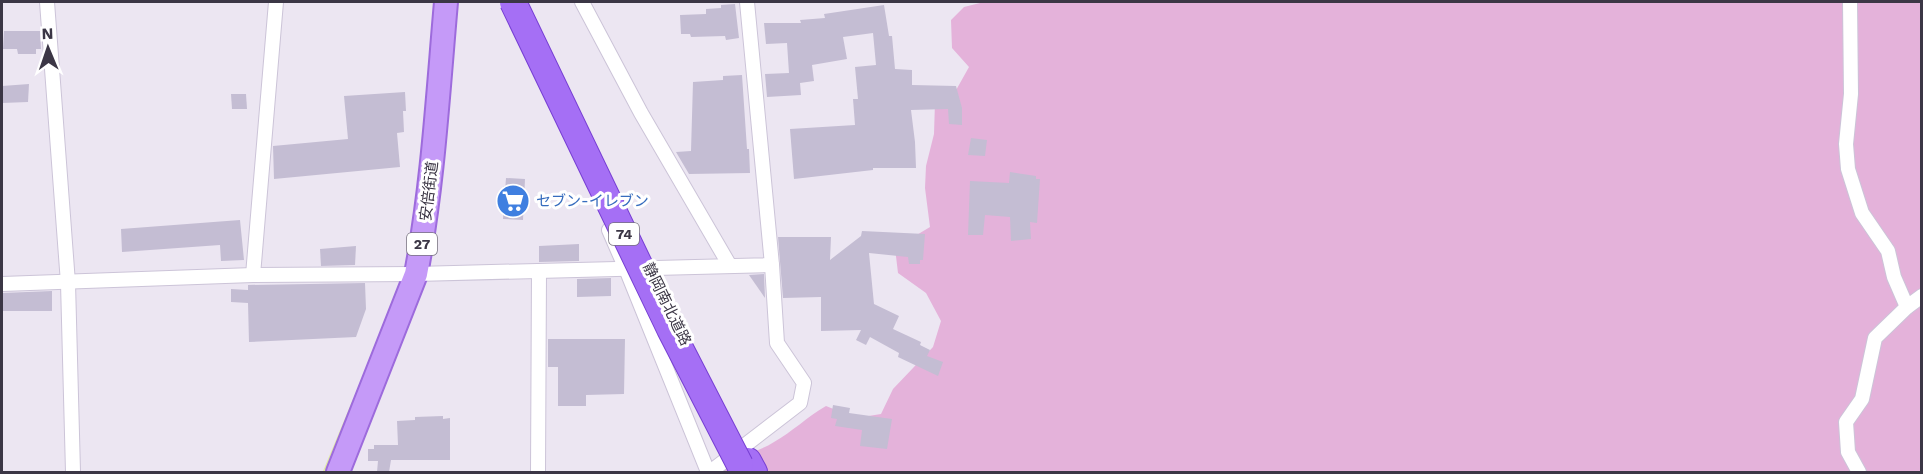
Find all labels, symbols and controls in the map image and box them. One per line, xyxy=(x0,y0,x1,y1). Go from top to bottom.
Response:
north arrow xyxy=(18,18,78,78)
text: N xyxy=(41,24,54,43)
street label: 安倍街道 xyxy=(416,160,442,222)
supermarket icon: セブン-イレブン xyxy=(495,183,531,219)
place label: セブン-イレブン xyxy=(536,192,649,210)
road number: 74 xyxy=(609,223,639,245)
road number: 27 xyxy=(407,233,437,255)
street label: 静岡南北道路 xyxy=(639,260,695,348)

